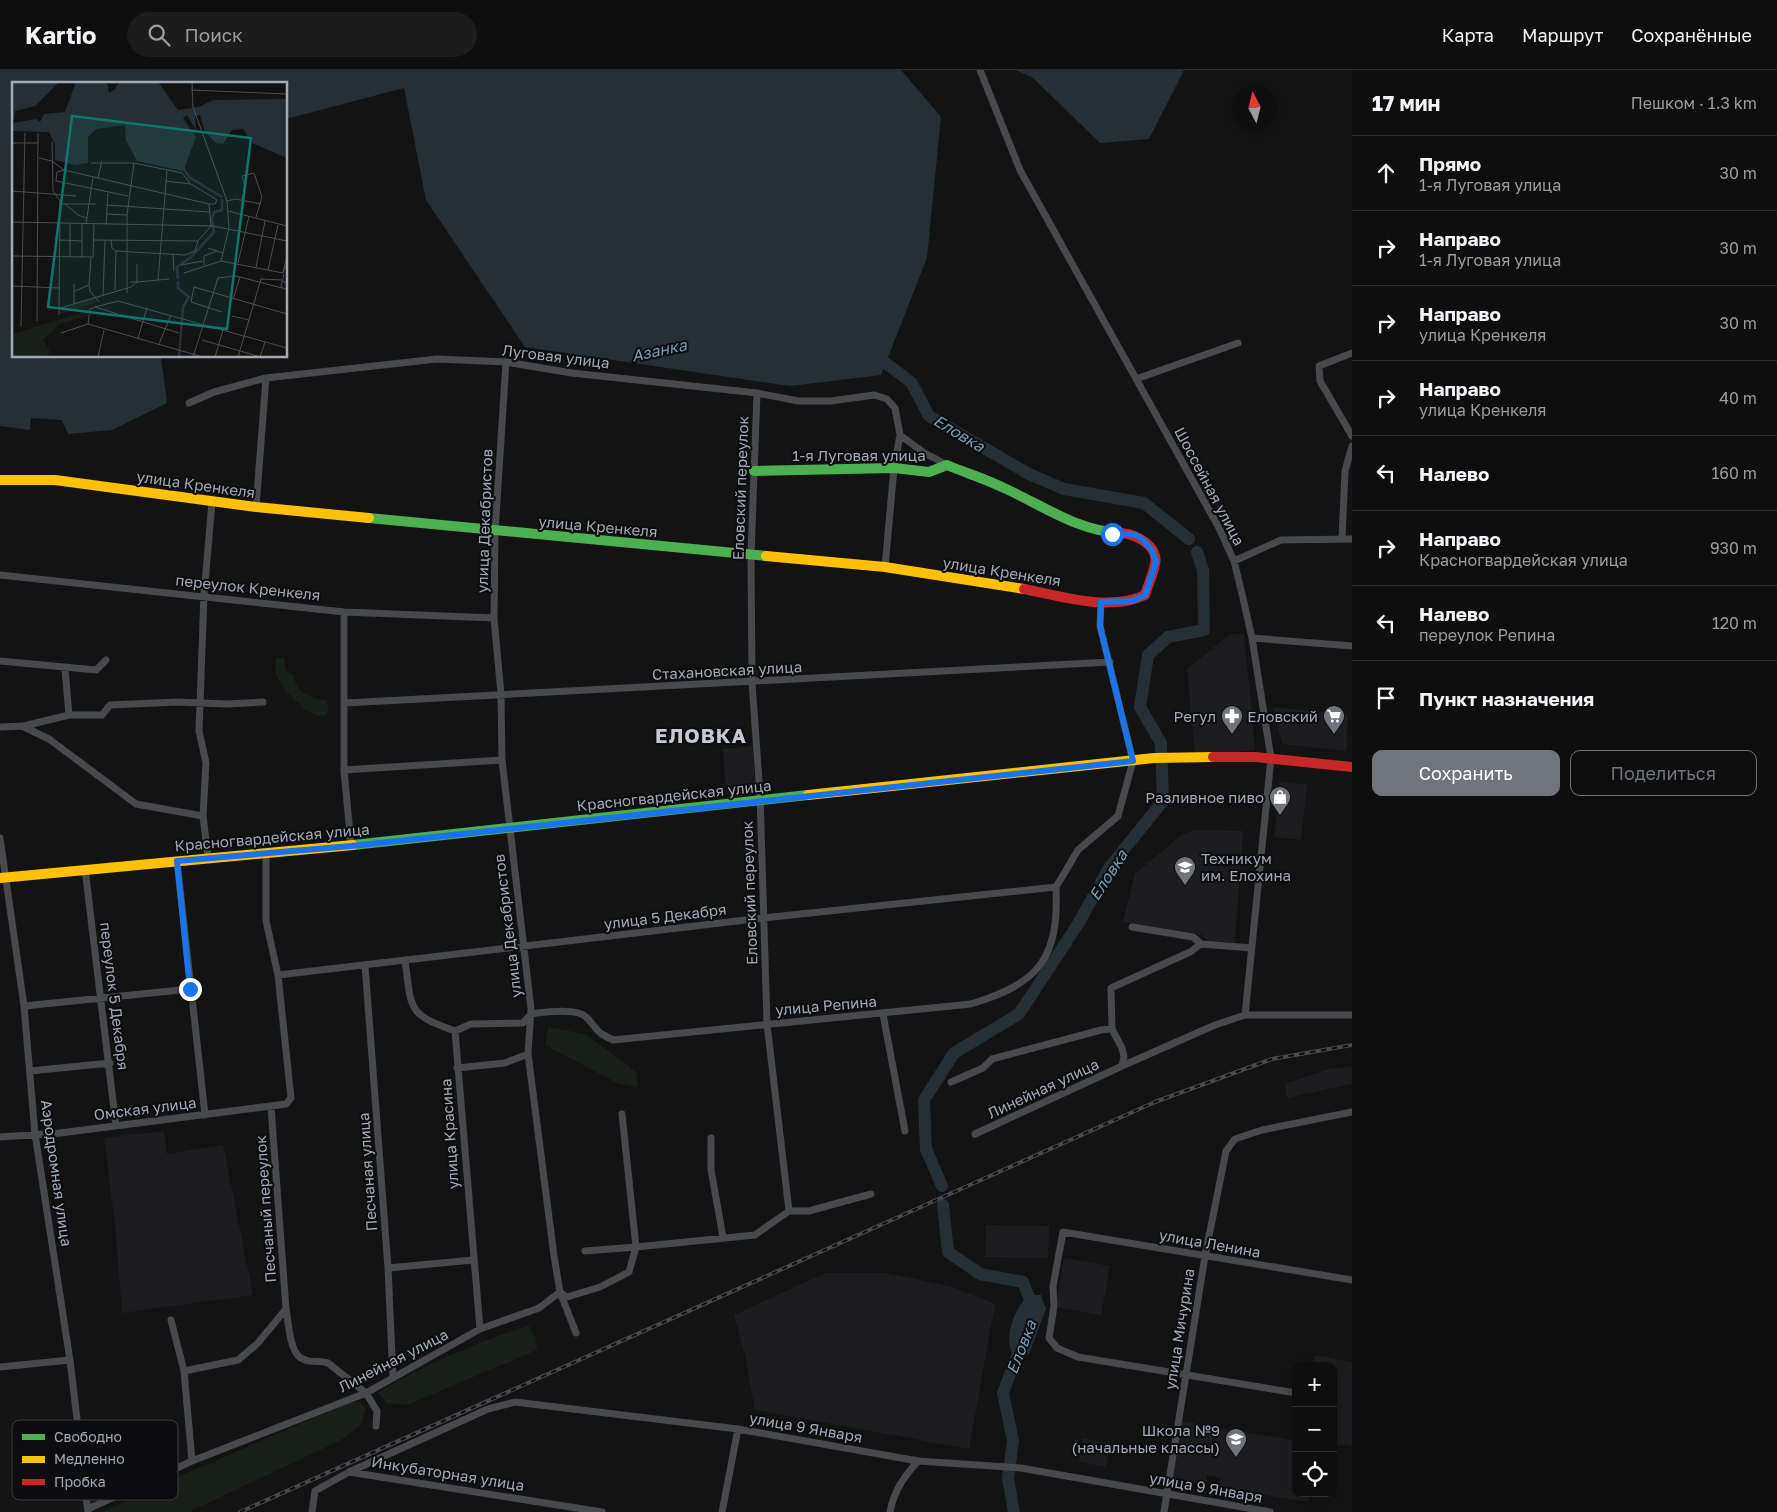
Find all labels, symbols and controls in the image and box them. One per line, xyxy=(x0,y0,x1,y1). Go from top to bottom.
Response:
search box xyxy=(127,12,477,57)
text: Kartio xyxy=(25,20,97,49)
icon: search xyxy=(145,21,173,49)
text: Поиск xyxy=(185,23,243,46)
text: Карта xyxy=(1442,24,1494,46)
text: Маршрут xyxy=(1522,24,1603,46)
text: Сохранённые xyxy=(1631,24,1752,46)
inset map xyxy=(12,82,288,358)
north arrow xyxy=(1232,85,1277,130)
text: 17 мин xyxy=(1372,90,1440,116)
text: Пешком · 1.3 km xyxy=(1631,93,1757,113)
text: Прямо xyxy=(1419,152,1481,175)
icon: ahead xyxy=(1372,159,1400,187)
text: 30 m xyxy=(1720,163,1757,183)
text: 1-я Луговая улица xyxy=(1419,175,1561,195)
text: Направо xyxy=(1419,227,1501,250)
icon: right xyxy=(1372,234,1400,262)
text: 30 m xyxy=(1720,238,1757,258)
text: 1-я Луговая улица xyxy=(1419,250,1561,270)
text: Направо xyxy=(1419,302,1501,325)
icon: right xyxy=(1372,309,1400,337)
text: 30 m xyxy=(1720,313,1757,333)
text: улица Кренкеля xyxy=(1419,325,1546,345)
water label: Азанка xyxy=(630,334,689,366)
street label: Луговая улица xyxy=(501,340,611,372)
text: Направо xyxy=(1419,377,1501,400)
icon: right xyxy=(1372,384,1400,412)
text: 40 m xyxy=(1719,388,1757,408)
text: улица Кренкеля xyxy=(1419,400,1546,420)
water label: Еловка xyxy=(930,410,989,456)
street label: Еловский переулок xyxy=(728,415,752,560)
street label: Шоссейная улица xyxy=(1171,424,1249,548)
street label: 1-я Луговая улица xyxy=(792,446,926,464)
street label: улица Декабристов xyxy=(472,449,496,593)
icon: left xyxy=(1372,459,1400,487)
text: Налево xyxy=(1419,462,1489,485)
text: 160 m xyxy=(1711,463,1757,483)
street label: улица Кренкеля xyxy=(136,467,256,501)
street label: улица Кренкеля xyxy=(538,512,658,540)
route start xyxy=(1101,523,1124,546)
text: Направо xyxy=(1419,527,1501,550)
icon: right xyxy=(1372,534,1400,562)
text: 930 m xyxy=(1710,538,1757,558)
text: Красногвардейская улица xyxy=(1419,550,1628,570)
street label: улица Кренкеля xyxy=(942,553,1062,589)
street label: переулок Кренкеля xyxy=(175,570,321,604)
text: Налево xyxy=(1419,602,1489,625)
icon: left xyxy=(1372,609,1400,637)
text: 120 m xyxy=(1712,613,1757,633)
text: переулок Репина xyxy=(1419,625,1555,645)
street label: Стахановская улица xyxy=(651,657,803,683)
icon: arrive xyxy=(1372,684,1400,712)
text: Пункт назначения xyxy=(1419,687,1594,710)
pharmacy icon: Регул xyxy=(1220,704,1244,735)
supermarket icon: Еловский xyxy=(1322,704,1346,735)
place label: Регул xyxy=(1174,707,1216,725)
place label: Еловский xyxy=(1247,707,1318,725)
district label: ЕЛОВКА xyxy=(655,723,747,747)
button: Сохранить xyxy=(1372,750,1560,796)
button: Поделиться xyxy=(1570,750,1757,796)
street label: Красногвардейская улица xyxy=(576,776,772,814)
shop icon: Разливное пиво xyxy=(1268,785,1292,816)
place label: Разливное пиво xyxy=(1145,788,1264,806)
street label: Красногвардейская улица xyxy=(174,820,370,854)
street label: Еловский переулок xyxy=(737,820,761,965)
water label: Еловка xyxy=(1084,845,1132,904)
place label: Техникум им. Елохина xyxy=(1201,849,1291,884)
street label: улица Декабристов xyxy=(489,853,525,999)
school or university icon: Техникум им. Елохина xyxy=(1173,855,1197,886)
street label: улица 5 Декабря xyxy=(603,900,727,932)
street label: переулок 5 Декабря xyxy=(97,921,133,1071)
route end xyxy=(179,978,202,1001)
street label: улица Репина xyxy=(774,992,878,1018)
street label: Линейная улица xyxy=(984,1054,1102,1122)
street label: улица Красина xyxy=(436,1078,462,1190)
street label: Омская улица xyxy=(93,1093,197,1123)
street label: Аэродромная улица xyxy=(38,1098,76,1248)
street label: Песчаная улица xyxy=(354,1112,380,1232)
street label: Песчаный переулок xyxy=(251,1134,279,1283)
street label: улица Ленина xyxy=(1158,1225,1262,1261)
street label: улица Мичурина xyxy=(1161,1267,1197,1391)
water label: Еловка xyxy=(1002,1316,1041,1377)
street label: Линейная улица xyxy=(335,1325,451,1395)
map controls xyxy=(1292,1362,1337,1497)
button: + xyxy=(1292,1362,1337,1407)
button: − xyxy=(1292,1407,1337,1452)
street label: улица 9 Января xyxy=(748,1408,864,1446)
legend xyxy=(12,1420,178,1500)
place label: Школа №9 (начальные классы) xyxy=(1071,1421,1220,1456)
school or university icon: Школа №9 (начальные классы) xyxy=(1224,1427,1248,1458)
text: Свободно xyxy=(54,1428,122,1445)
text: Медленно xyxy=(54,1450,125,1467)
street label: Инкубаторная улица xyxy=(370,1452,526,1494)
button: locate xyxy=(1292,1452,1337,1497)
street label: улица 9 Января xyxy=(1148,1468,1264,1506)
text: Пробка xyxy=(54,1473,106,1490)

